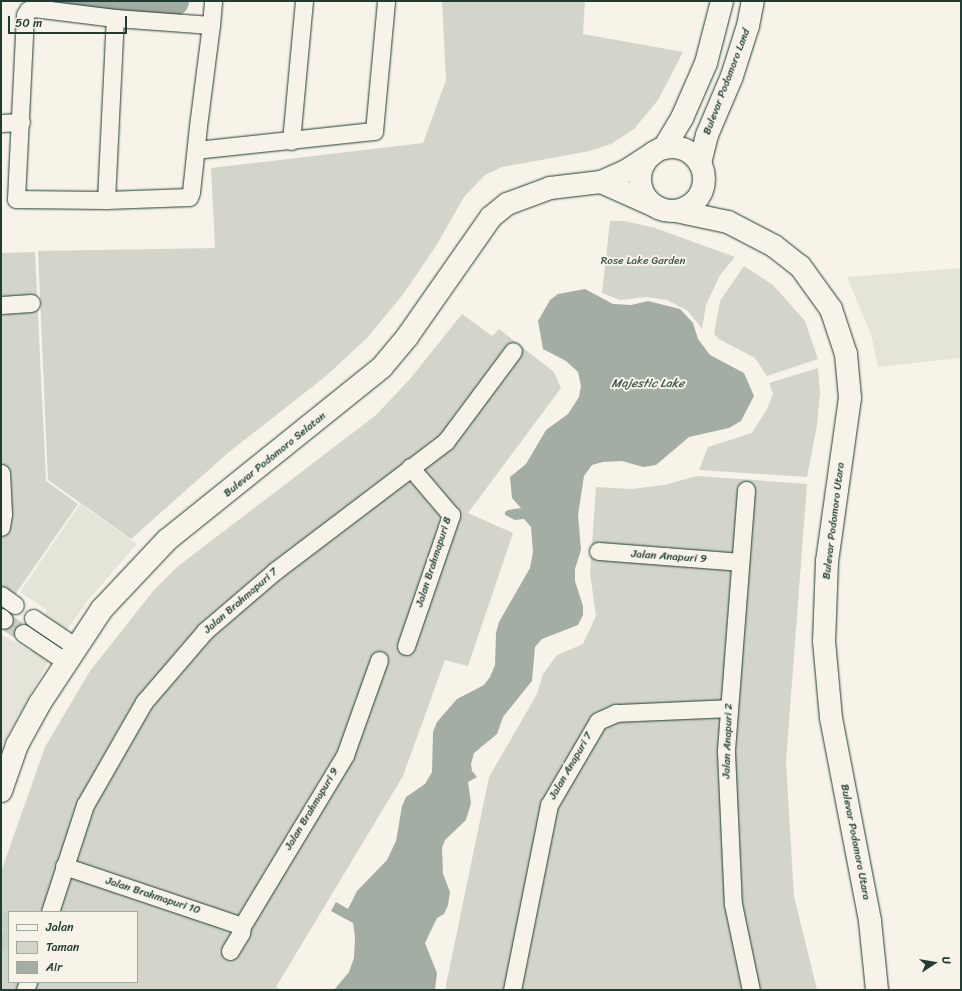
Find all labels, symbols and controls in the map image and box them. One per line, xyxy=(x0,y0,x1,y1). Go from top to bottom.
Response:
scale bar xyxy=(10,8,129,34)
text: 50 m xyxy=(15,12,42,34)
street label: Bulevar Podomoro Land xyxy=(701,27,753,137)
park label: Rose Lake Garden xyxy=(600,254,686,268)
water label: Majestic Lake xyxy=(612,377,684,391)
street label: Bulevar Podomoro Selatan xyxy=(221,410,329,500)
street label: Bulevar Podomoro Utara xyxy=(820,462,848,580)
street label: Jalan Brahmapuri 8 xyxy=(413,515,455,609)
street label: Jalan Anapuri 9 xyxy=(631,548,707,566)
street label: Jalan Brahmapuri 7 xyxy=(201,565,281,637)
street label: Jalan Anapuri 2 xyxy=(720,703,736,779)
street label: Jalan Anapuri 7 xyxy=(546,730,596,802)
street label: Jalan Brahmapuri 9 xyxy=(282,765,342,853)
street label: Bulevar Podomoro Utara xyxy=(837,783,873,901)
street label: Jalan Brahmapuri 10 xyxy=(104,874,202,918)
legend xyxy=(8,911,138,983)
text: Jalan xyxy=(46,916,74,938)
text: Taman xyxy=(46,936,79,958)
north arrow xyxy=(914,943,954,983)
text: U xyxy=(936,955,956,966)
text: Air xyxy=(46,956,62,978)

